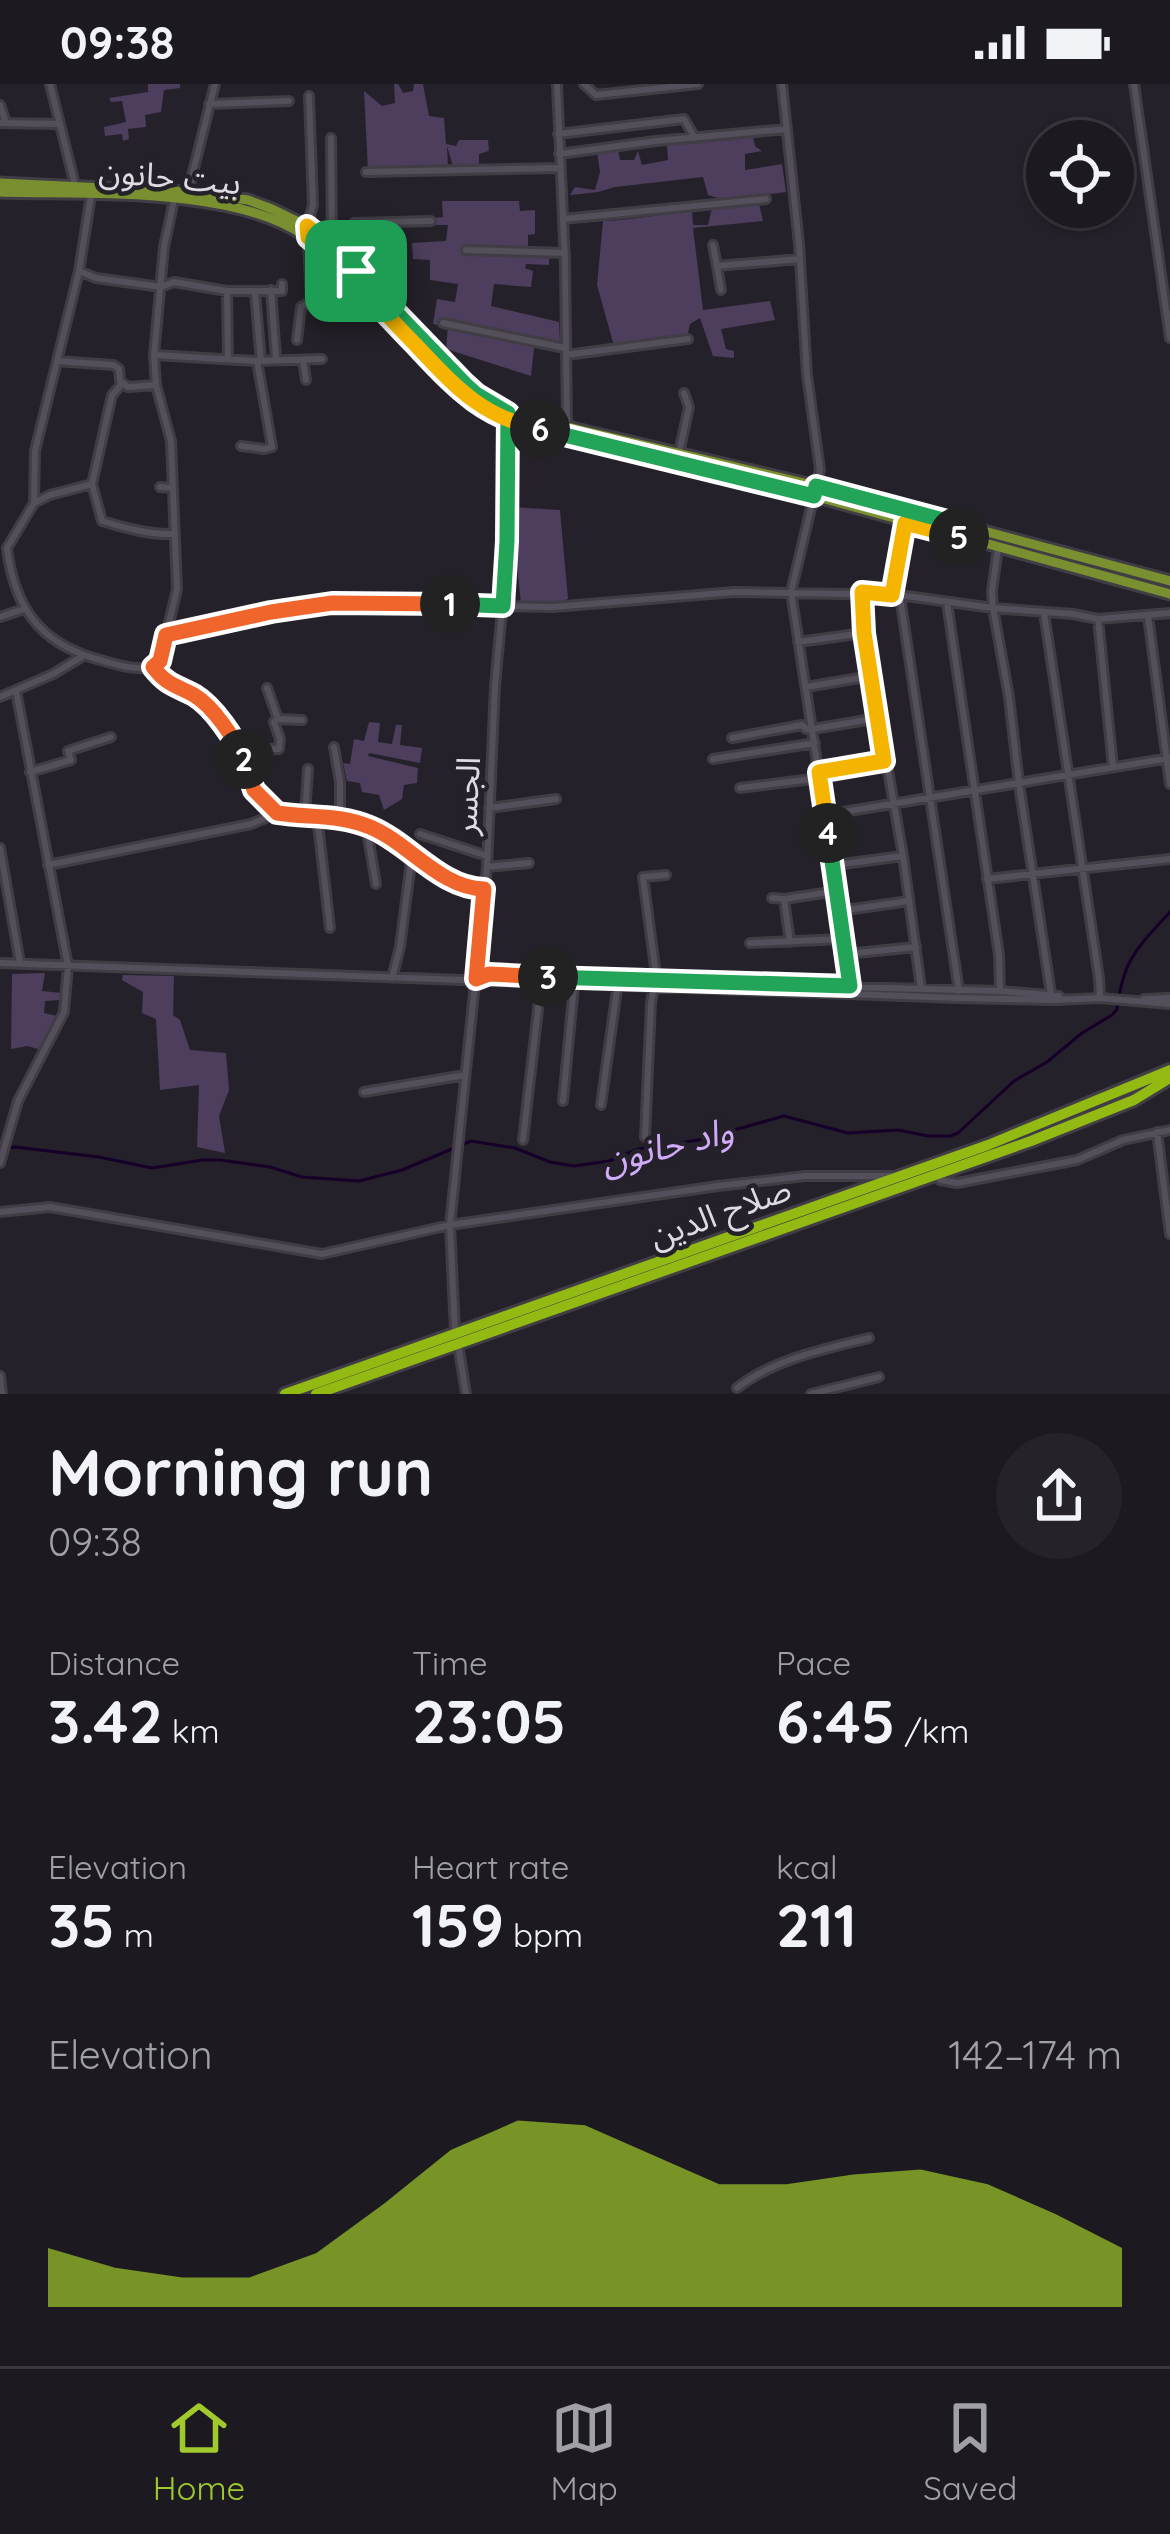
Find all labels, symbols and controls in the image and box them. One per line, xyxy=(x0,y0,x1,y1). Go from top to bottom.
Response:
text: 09:38 xyxy=(60,14,174,70)
map controls xyxy=(1026,120,1134,228)
button: locate xyxy=(1026,120,1134,228)
street label: بيت حانون xyxy=(97,149,243,202)
pin xyxy=(305,220,407,322)
icon: arrive xyxy=(323,238,389,304)
pin: 6 xyxy=(510,399,570,459)
text: 6 xyxy=(531,408,549,449)
pin: 5 xyxy=(929,507,989,567)
text: 5 xyxy=(949,516,969,557)
pin: 1 xyxy=(420,574,480,634)
text: 1 xyxy=(444,583,456,624)
pin: 2 xyxy=(214,729,274,789)
text: 2 xyxy=(235,738,253,779)
street label: الجسر xyxy=(443,756,488,837)
pin: 4 xyxy=(798,803,858,863)
text: 4 xyxy=(818,812,838,853)
pin: 3 xyxy=(518,947,578,1007)
text: 3 xyxy=(539,956,557,997)
water label: واد حانون xyxy=(596,1106,738,1183)
street label: صلاح الدين xyxy=(643,1167,798,1261)
text: Morning run xyxy=(48,1430,433,1513)
button: share xyxy=(996,1433,1122,1559)
text: 09:38 xyxy=(48,1517,142,1566)
text: Distance xyxy=(48,1642,180,1683)
text: Time xyxy=(412,1642,488,1683)
text: Pace xyxy=(776,1642,851,1683)
text: 3.42 xyxy=(48,1683,163,1758)
text: 23:05 xyxy=(412,1683,566,1758)
text: 6:45 xyxy=(776,1683,895,1758)
text: km xyxy=(163,1710,220,1751)
text: /km xyxy=(895,1710,969,1751)
text: Elevation xyxy=(48,1846,187,1887)
text: Heart rate xyxy=(412,1846,569,1887)
text: kcal xyxy=(776,1846,838,1887)
text: 35 xyxy=(48,1887,115,1962)
text: 159 xyxy=(412,1887,504,1962)
text: 211 xyxy=(776,1887,857,1962)
text: m xyxy=(115,1914,154,1955)
text: bpm xyxy=(504,1914,583,1955)
text: Elevation xyxy=(48,2030,212,2079)
text: 142–174 m xyxy=(948,2030,1122,2079)
tab: Home xyxy=(153,2395,245,2508)
tab: Map xyxy=(551,2395,618,2508)
tab: Saved xyxy=(923,2395,1017,2508)

